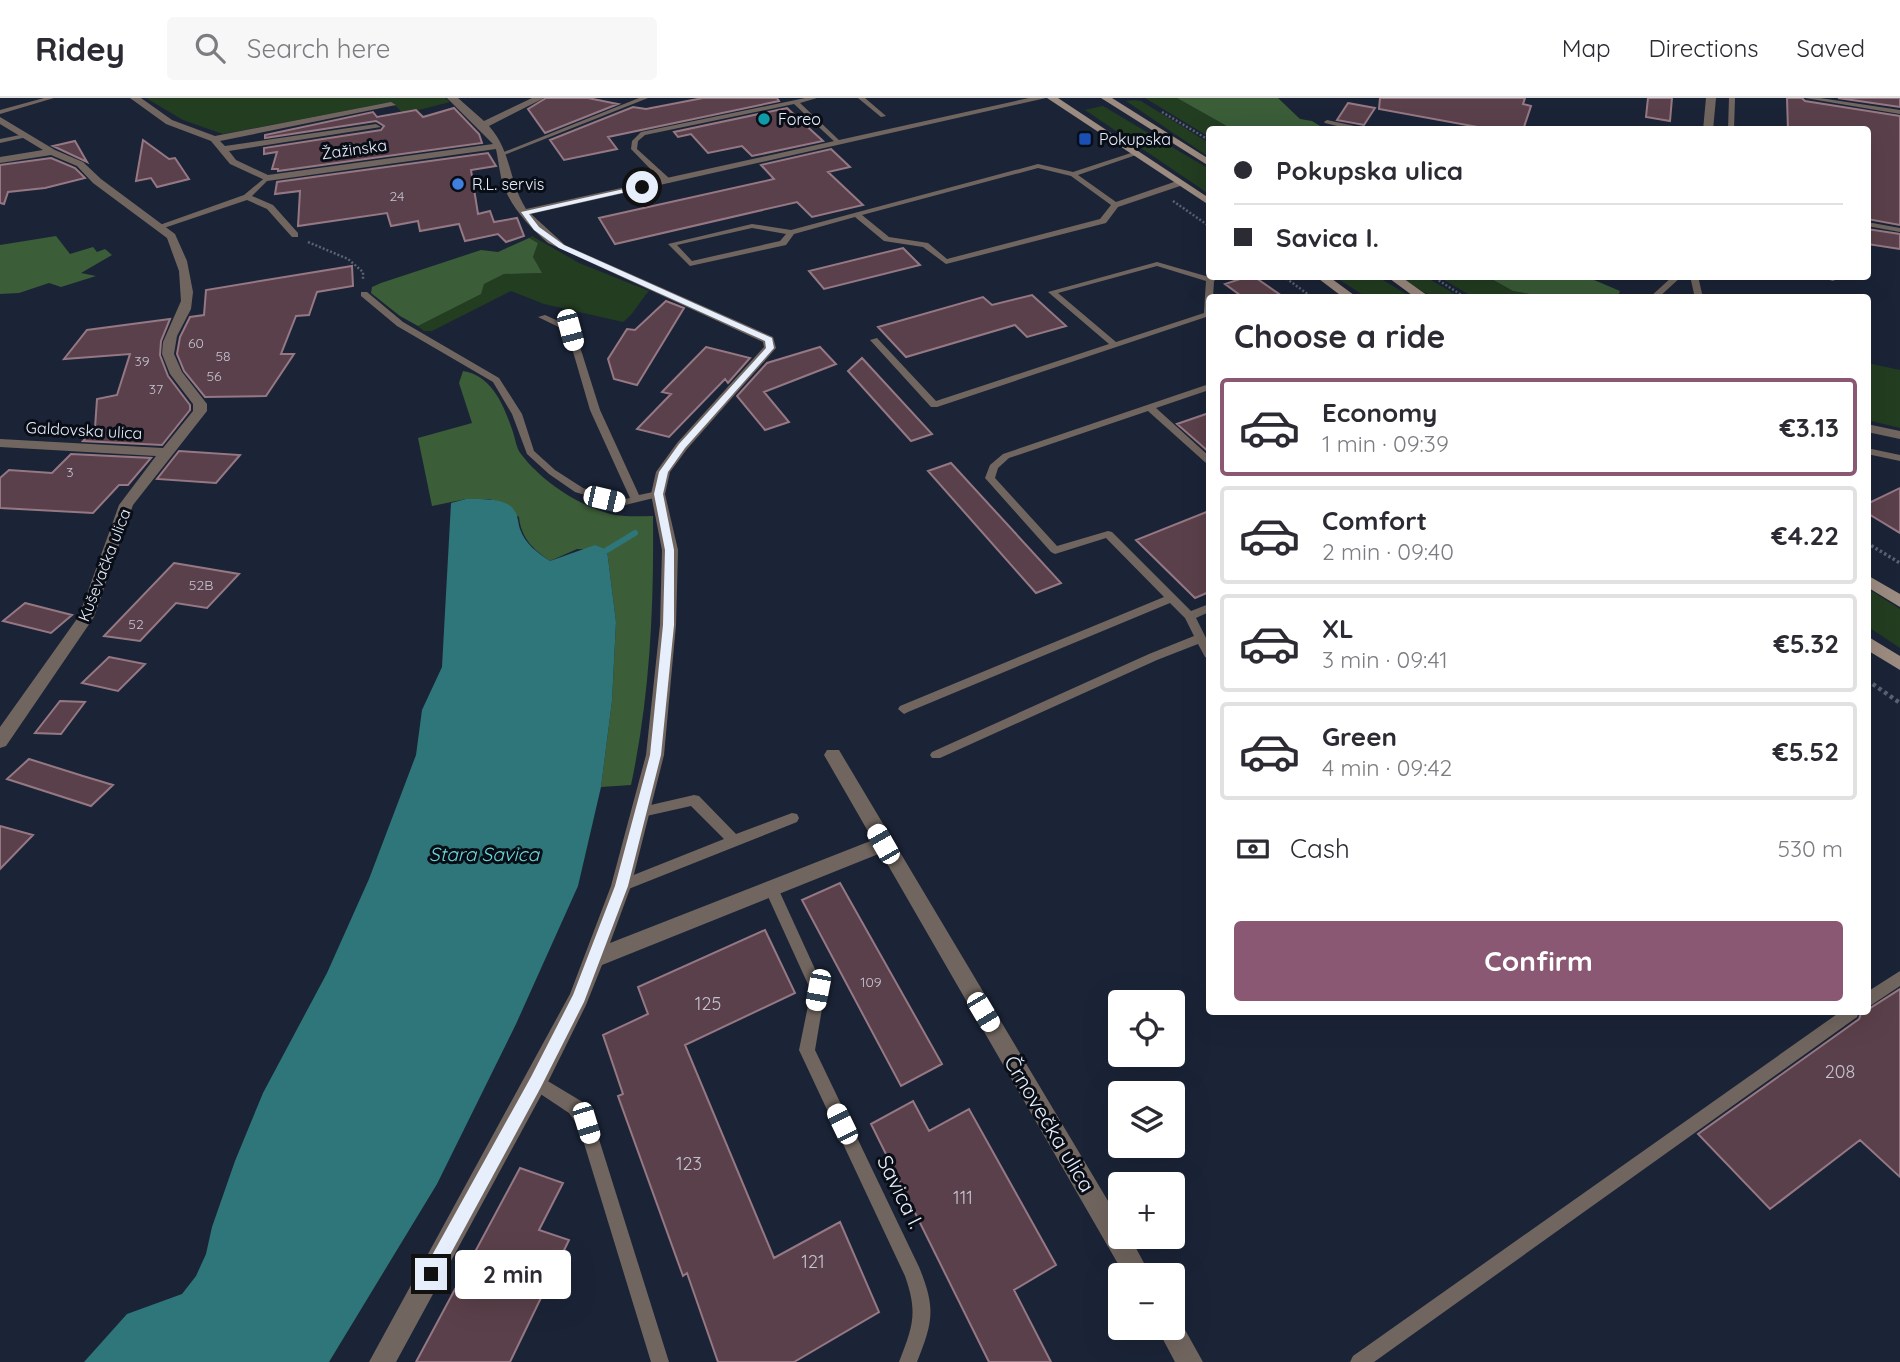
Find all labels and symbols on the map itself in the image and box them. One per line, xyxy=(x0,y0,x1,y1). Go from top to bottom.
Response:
place label: Foreo xyxy=(778,109,821,129)
marker: Foreo xyxy=(756,111,772,127)
place label: Pokupska xyxy=(1099,129,1171,149)
marker: Pokupska xyxy=(1077,131,1093,147)
street label: Žažinska xyxy=(320,135,388,163)
route start xyxy=(626,171,658,203)
place label: R.L. servis xyxy=(472,174,544,194)
marker: R.L. servis xyxy=(450,176,466,192)
house number: 24 xyxy=(390,187,404,205)
car xyxy=(555,307,586,353)
house number: 60 xyxy=(188,334,204,352)
house number: 58 xyxy=(215,347,231,365)
house number: 39 xyxy=(134,352,150,370)
house number: 56 xyxy=(206,367,222,385)
house number: 37 xyxy=(149,380,163,398)
street label: Galdovska ulica xyxy=(25,417,143,443)
house number: 3 xyxy=(66,463,74,481)
car xyxy=(582,484,627,514)
street label: Kuševačka ulica xyxy=(73,506,135,624)
house number: 52B xyxy=(189,576,213,594)
house number: 52 xyxy=(128,615,144,633)
car xyxy=(864,821,903,867)
water label: Stara Savica xyxy=(429,842,540,866)
car xyxy=(804,967,833,1013)
house number: 109 xyxy=(860,973,882,991)
car xyxy=(964,989,1003,1035)
house number: 125 xyxy=(695,992,721,1015)
street label: Črnovečka ulica xyxy=(999,1050,1101,1197)
house number: 208 xyxy=(1825,1060,1855,1083)
car xyxy=(570,1100,603,1146)
car xyxy=(824,1101,861,1147)
street label: Savica I. xyxy=(872,1151,930,1232)
house number: 123 xyxy=(676,1152,702,1175)
house number: 111 xyxy=(953,1186,973,1209)
callout: 2 min xyxy=(456,1250,571,1298)
house number: 121 xyxy=(801,1250,825,1273)
route end xyxy=(415,1258,447,1290)

